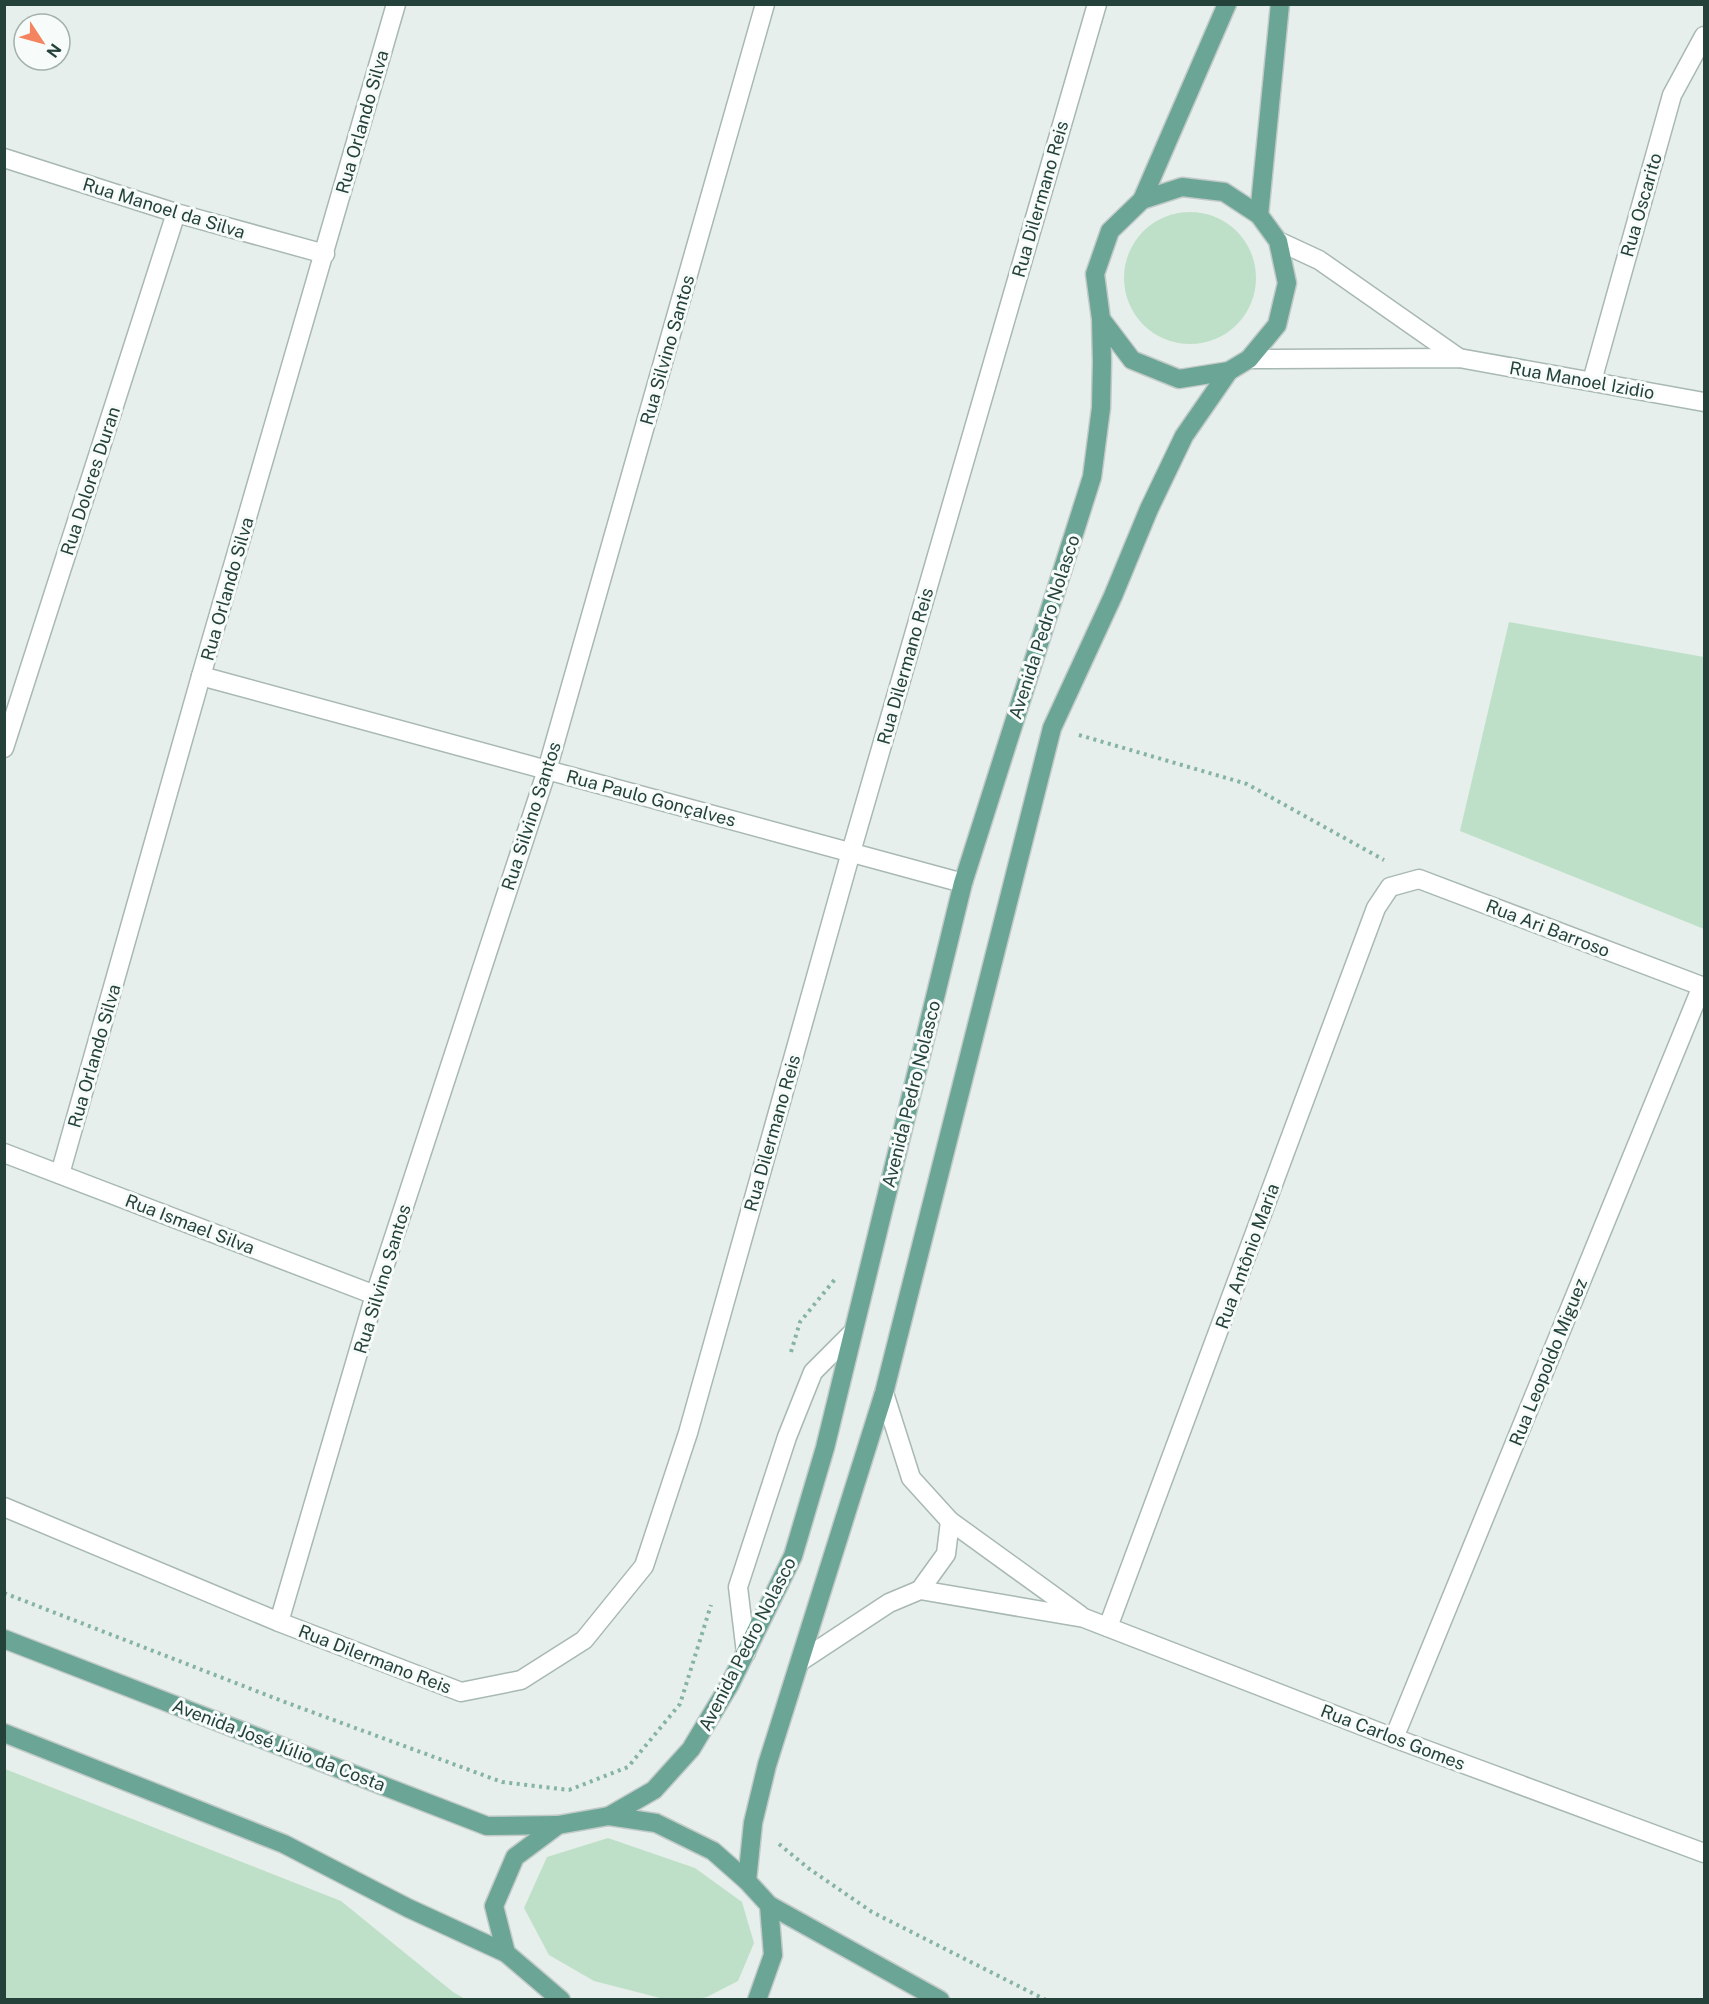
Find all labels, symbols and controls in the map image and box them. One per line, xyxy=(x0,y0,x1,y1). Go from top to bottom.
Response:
north arrow xyxy=(12,12,72,72)
text: N xyxy=(42,40,65,61)
street label: Rua Orlando Silva xyxy=(331,48,393,196)
street label: Rua Dilermano Reis xyxy=(1008,118,1072,280)
street label: Rua Oscarito xyxy=(1616,151,1666,259)
street label: Rua Manoel da Silva xyxy=(80,173,248,243)
street label: Rua Silvino Santos xyxy=(636,273,698,427)
street label: Rua Manoel Izidio xyxy=(1508,357,1656,403)
street label: Rua Dolores Duran xyxy=(56,404,124,558)
street label: Rua Orlando Silva xyxy=(196,515,258,663)
street label: Avenida Pedro Nolasco xyxy=(1004,532,1084,722)
street label: Rua Dilermano Reis xyxy=(873,585,937,747)
street label: Rua Silvino Santos xyxy=(497,739,565,893)
street label: Rua Paulo Gonçalves xyxy=(564,765,738,831)
street label: Rua Ari Barroso xyxy=(1483,895,1613,961)
street label: Rua Orlando Silva xyxy=(63,982,125,1130)
street label: Avenida Pedro Nolasco xyxy=(878,998,944,1190)
street label: Rua Dilermano Reis xyxy=(740,1052,804,1214)
street label: Rua Antônio Maria xyxy=(1211,1180,1283,1332)
street label: Rua Ismael Silva xyxy=(122,1190,258,1258)
street label: Rua Silvino Santos xyxy=(349,1202,415,1356)
street label: Rua Leopoldo Miguez xyxy=(1505,1275,1591,1449)
street label: Avenida Pedro Nolasco xyxy=(694,1554,800,1734)
street label: Rua Dilermano Reis xyxy=(296,1620,454,1698)
street label: Avenida José Júlio da Costa xyxy=(170,1695,388,1795)
street label: Rua Carlos Gomes xyxy=(1318,1700,1468,1774)

